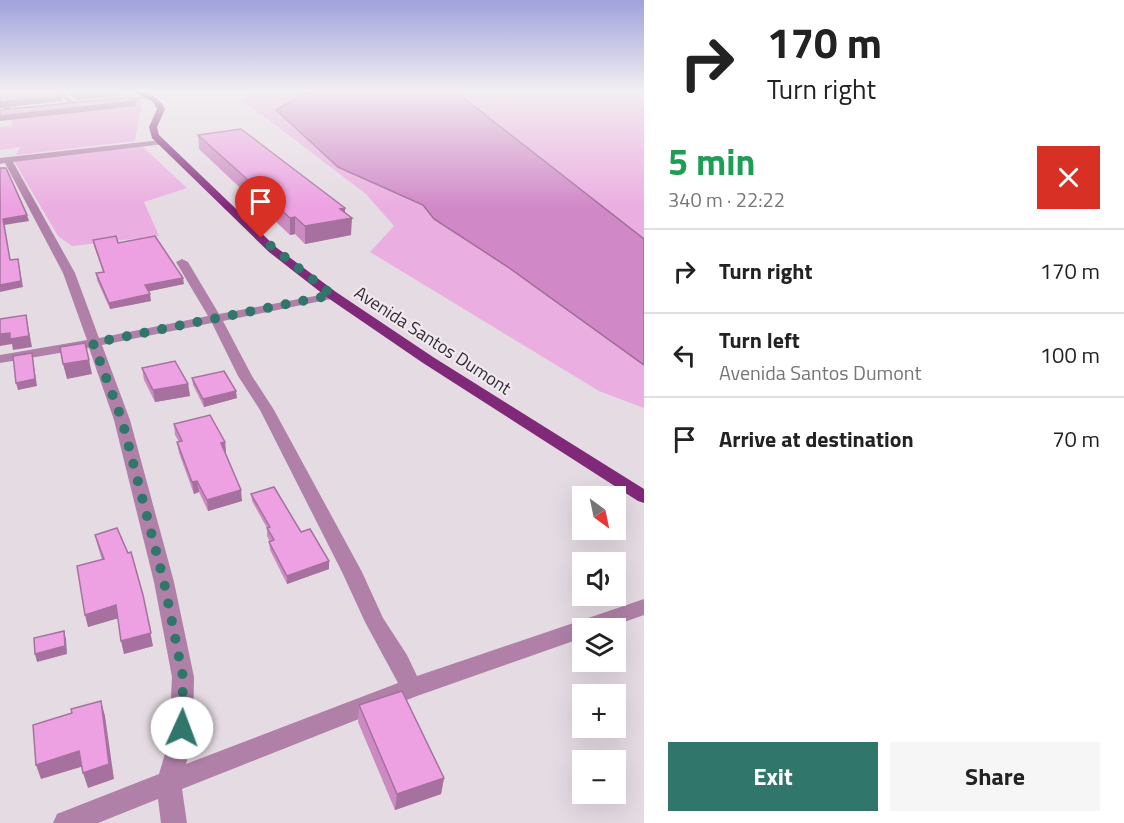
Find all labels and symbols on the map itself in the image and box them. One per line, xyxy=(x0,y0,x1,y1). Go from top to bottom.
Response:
pin xyxy=(235,176,286,238)
street label: Avenida Santos Dumont xyxy=(349,279,517,401)
north arrow xyxy=(572,486,626,540)
position arrow xyxy=(150,696,214,760)

